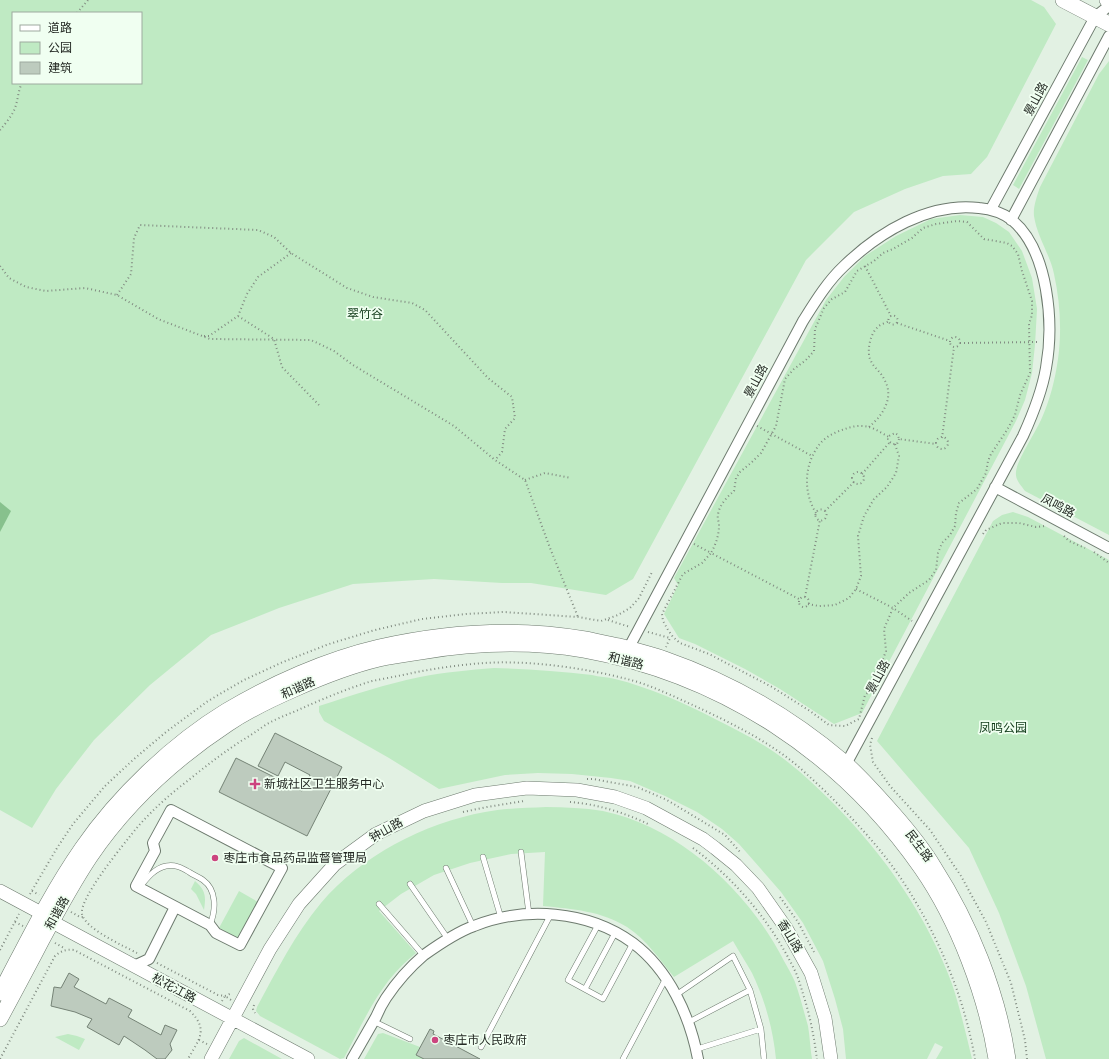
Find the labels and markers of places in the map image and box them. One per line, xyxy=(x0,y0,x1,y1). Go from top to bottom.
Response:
place label: 新城社区卫生服务中心 xyxy=(264,776,384,791)
marker: 新城社区卫生服务中心 xyxy=(249,778,261,790)
place label: 枣庄市食品药品监督管理局 xyxy=(223,850,367,865)
marker: 枣庄市食品药品监督管理局 xyxy=(210,853,220,863)
place label: 枣庄市人民政府 xyxy=(443,1032,527,1047)
marker: 枣庄市人民政府 xyxy=(430,1035,440,1045)

